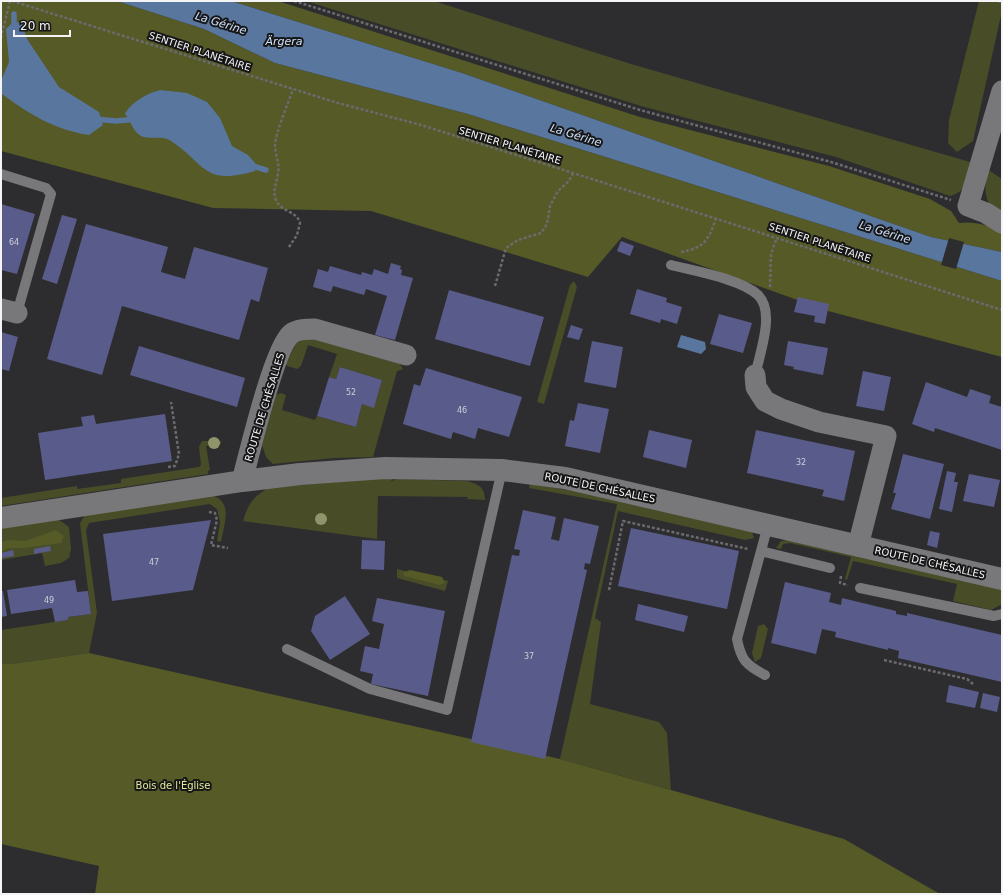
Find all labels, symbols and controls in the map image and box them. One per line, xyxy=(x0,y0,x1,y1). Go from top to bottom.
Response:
water label: La Gérine xyxy=(194,10,248,38)
scale bar xyxy=(14,12,70,38)
text: 20 m xyxy=(20,19,51,33)
street label: SENTIER PLANÉTAIRE xyxy=(147,29,253,73)
water label: Ärgera xyxy=(264,35,303,48)
water label: La Gérine xyxy=(549,122,603,150)
street label: SENTIER PLANÉTAIRE xyxy=(457,124,563,166)
water label: La Gérine xyxy=(858,219,912,247)
street label: SENTIER PLANÉTAIRE xyxy=(767,220,873,264)
house number: 64 xyxy=(9,238,19,247)
street label: ROUTE DE CHÉSALLES xyxy=(242,351,286,463)
house number: 52 xyxy=(346,388,356,397)
house number: 46 xyxy=(457,406,467,415)
house number: 32 xyxy=(796,458,806,467)
street label: ROUTE DE CHÉSALLES xyxy=(544,469,656,505)
street label: ROUTE DE CHÉSALLES xyxy=(874,543,986,581)
house number: 47 xyxy=(149,558,159,567)
house number: 49 xyxy=(44,596,54,605)
house number: 37 xyxy=(524,652,534,661)
park label: Bois de l'Église xyxy=(136,779,210,791)

